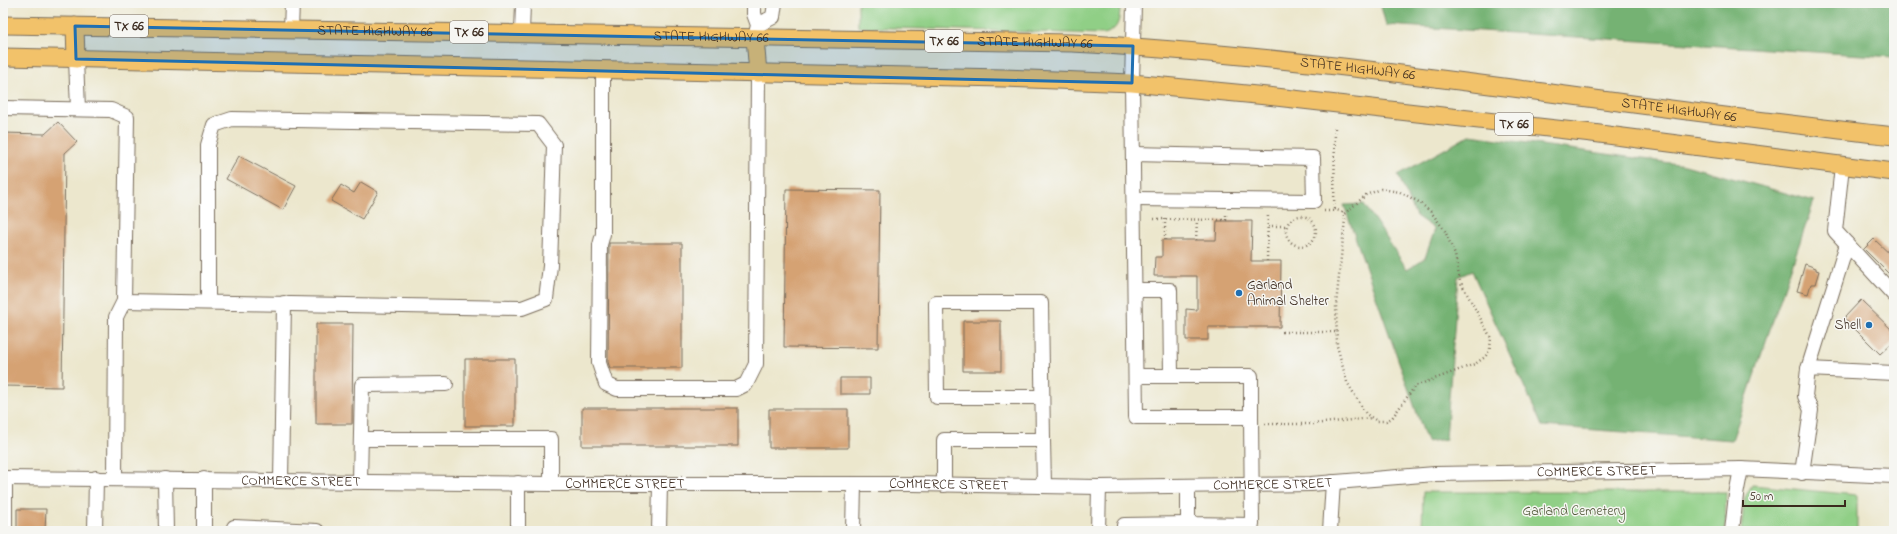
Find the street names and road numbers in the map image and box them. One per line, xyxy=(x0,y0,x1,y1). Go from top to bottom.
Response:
road number: TX 66 xyxy=(110,15,148,37)
street label: STATE HIGHWAY 66 xyxy=(317,20,433,43)
road number: TX 66 xyxy=(450,21,488,43)
street label: STATE HIGHWAY 66 xyxy=(653,25,769,48)
road number: TX 66 xyxy=(925,30,963,52)
street label: STATE HIGHWAY 66 xyxy=(977,31,1093,55)
street label: STATE HIGHWAY 66 xyxy=(1299,52,1416,86)
street label: STATE HIGHWAY 66 xyxy=(1620,92,1738,128)
road number: TX 66 xyxy=(1495,113,1533,135)
street label: COMMERCE STREET xyxy=(1537,460,1656,483)
street label: COMMERCE STREET xyxy=(241,470,361,492)
street label: COMMERCE STREET xyxy=(1213,472,1333,496)
street label: COMMERCE STREET xyxy=(565,474,685,495)
street label: COMMERCE STREET xyxy=(889,474,1009,496)

